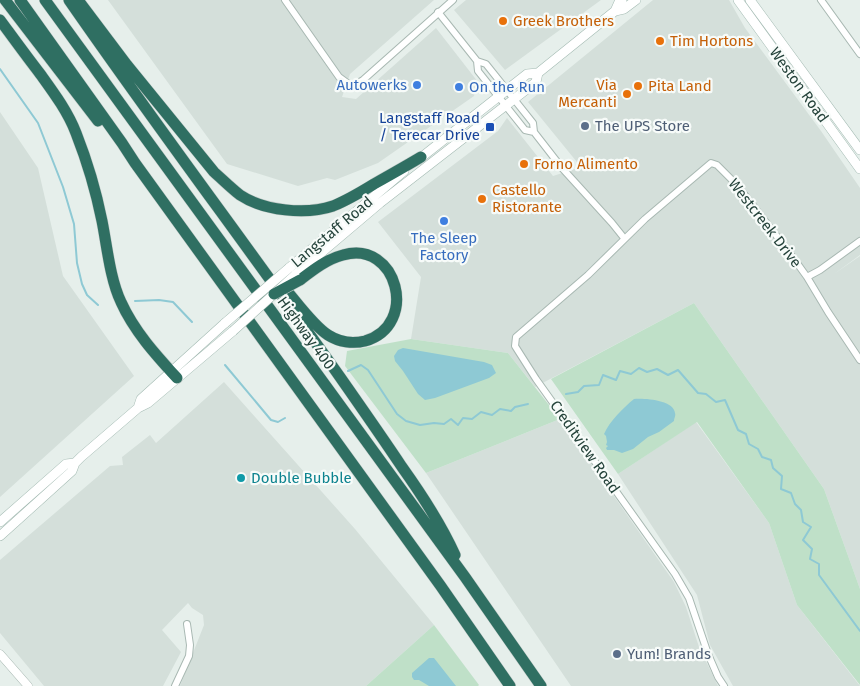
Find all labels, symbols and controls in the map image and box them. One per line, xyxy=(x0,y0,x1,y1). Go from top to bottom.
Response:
place label: Greek Brothers xyxy=(513,12,614,30)
marker: Greek Brothers xyxy=(497,15,509,27)
place label: Tim Hortons xyxy=(670,32,753,50)
marker: Tim Hortons xyxy=(654,35,666,47)
street label: Weston Road xyxy=(766,44,832,126)
place label: Autowerks xyxy=(336,76,407,94)
place label: Via Mercanti xyxy=(558,76,617,111)
place label: Pita Land xyxy=(648,77,712,95)
place label: On the Run xyxy=(469,78,545,96)
marker: Autowerks xyxy=(411,79,423,91)
marker: Pita Land xyxy=(632,80,644,92)
marker: On the Run xyxy=(453,81,465,93)
marker: Via Mercanti xyxy=(621,88,633,100)
place label: Langstaff Road / Terecar Drive xyxy=(379,109,480,144)
place label: The UPS Store xyxy=(595,117,690,135)
marker: The UPS Store xyxy=(579,120,591,132)
marker: Langstaff Road / Terecar Drive xyxy=(484,121,496,133)
place label: Forno Alimento xyxy=(534,155,638,173)
marker: Forno Alimento xyxy=(518,158,530,170)
street label: Westcreek Drive xyxy=(725,175,805,271)
place label: Castello Ristorante xyxy=(492,181,562,216)
street label: Langstaff Road xyxy=(288,193,376,271)
marker: Castello Ristorante xyxy=(476,193,488,205)
marker: The Sleep Factory xyxy=(438,215,450,227)
place label: The Sleep Factory xyxy=(411,229,477,264)
street label: Highway 400 xyxy=(274,293,338,373)
street label: Creditview Road xyxy=(546,397,624,497)
place label: Double Bubble xyxy=(251,469,352,487)
marker: Double Bubble xyxy=(235,472,247,484)
place label: Yum! Brands xyxy=(627,645,711,663)
marker: Yum! Brands xyxy=(611,648,623,660)

